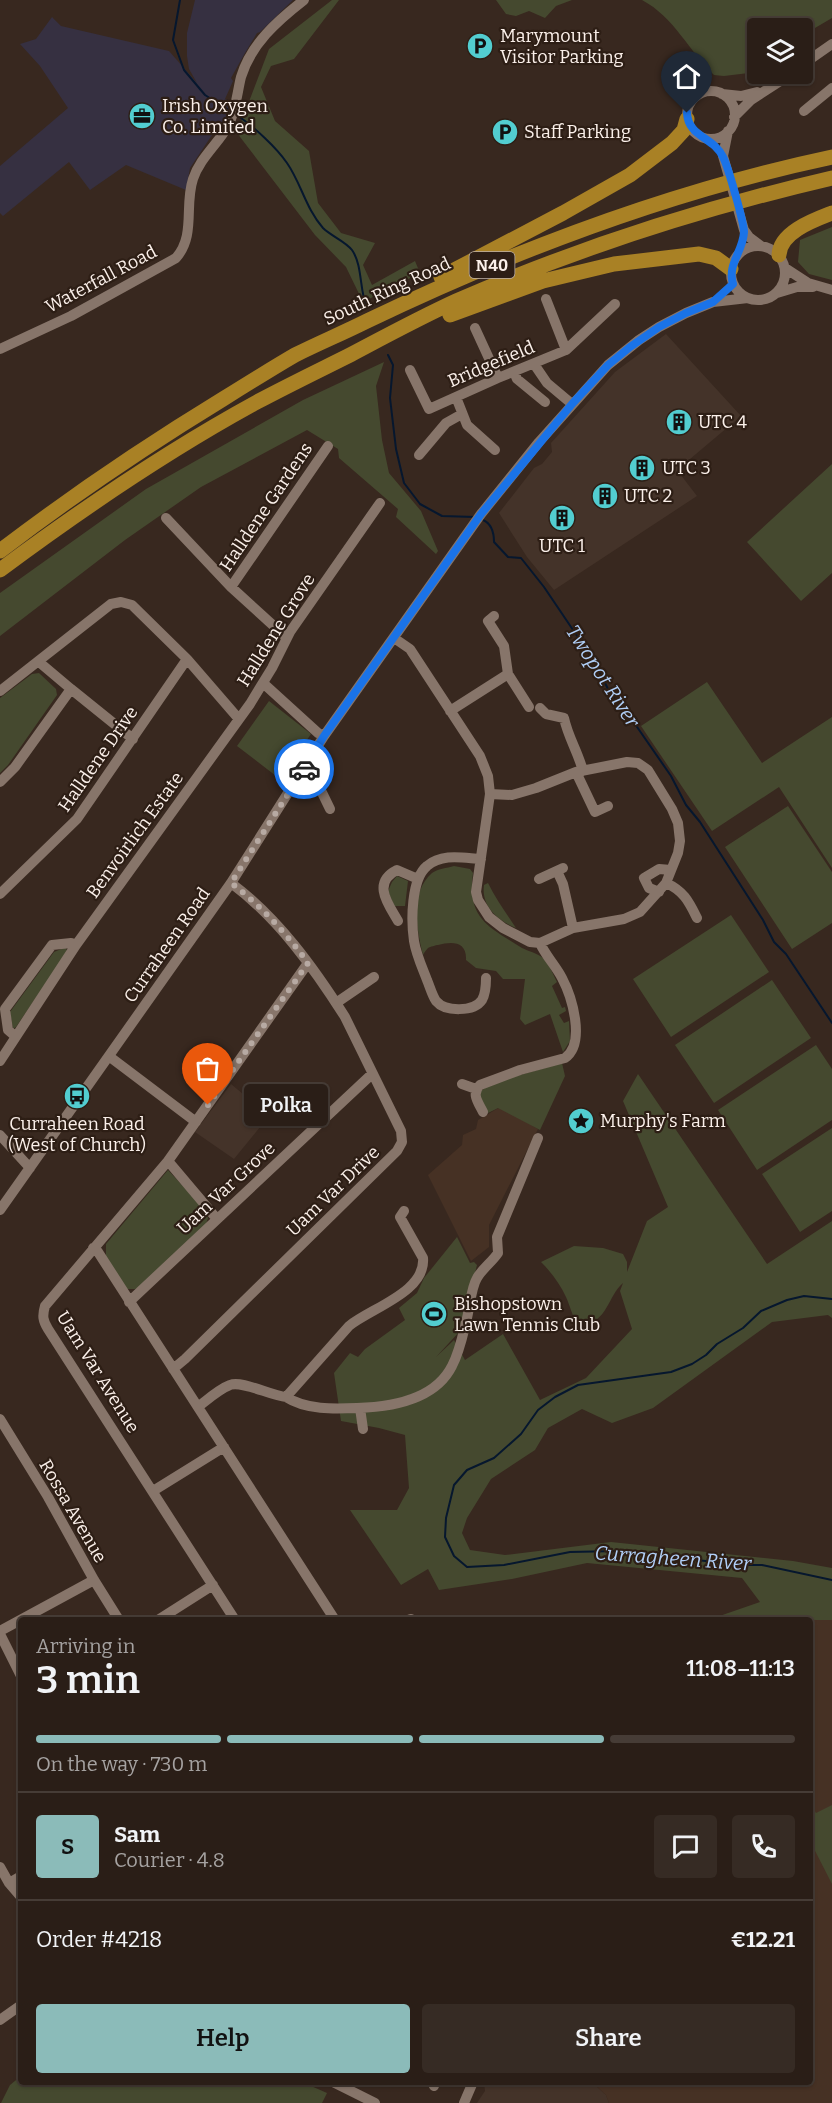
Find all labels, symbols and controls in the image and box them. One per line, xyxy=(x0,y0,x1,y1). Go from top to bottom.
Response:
map controls xyxy=(747,18,813,84)
button: layers xyxy=(747,18,813,84)
place label: Marymount Visitor Parking xyxy=(500,25,624,68)
parking icon: Marymount Visitor Parking xyxy=(465,31,495,61)
pin xyxy=(661,51,712,113)
icon: home xyxy=(670,60,703,93)
place label: Irish Oxygen Co. Limited xyxy=(162,95,268,138)
office icon: Irish Oxygen Co. Limited xyxy=(127,101,157,131)
parking icon: Staff Parking xyxy=(490,117,520,147)
place label: Staff Parking xyxy=(524,121,631,143)
street label: Waterfall Road xyxy=(42,240,161,318)
street label: South Ring Road xyxy=(320,252,454,330)
road number: N40 xyxy=(470,252,514,278)
street label: Bridgefield xyxy=(444,336,538,392)
building icon: UTC 4 xyxy=(664,407,694,437)
place label: UTC 4 xyxy=(698,411,748,433)
street label: Halldene Gardens xyxy=(215,438,317,576)
building icon: UTC 3 xyxy=(627,453,657,483)
place label: UTC 3 xyxy=(662,457,711,479)
building icon: UTC 2 xyxy=(590,481,620,511)
place label: UTC 2 xyxy=(624,485,672,507)
building icon: UTC 1 xyxy=(547,503,577,533)
place label: UTC 1 xyxy=(539,535,586,557)
street label: Halldene Grove xyxy=(232,569,320,691)
water label: Twopot River xyxy=(561,620,645,732)
street label: Halldene Drive xyxy=(53,702,143,816)
courier xyxy=(274,739,334,799)
icon: car xyxy=(288,753,321,786)
street label: Benvoirlich Estate xyxy=(82,768,188,902)
street label: Curraheen Road xyxy=(119,883,215,1007)
pin xyxy=(182,1043,233,1105)
icon: bag xyxy=(191,1052,224,1085)
bus stop icon: Curraheen Road (West of Church) xyxy=(62,1081,92,1111)
callout: Polka xyxy=(244,1084,328,1126)
text: Polka xyxy=(260,1093,312,1117)
place icon: Murphy's Farm xyxy=(566,1106,596,1136)
place label: Murphy's Farm xyxy=(600,1110,726,1132)
place label: Curraheen Road (West of Church) xyxy=(8,1113,146,1156)
street label: Uam Var Grove xyxy=(172,1137,280,1239)
street label: Uam Var Drive xyxy=(282,1141,384,1241)
place label: Bishopstown Lawn Tennis Club xyxy=(454,1293,600,1336)
sports icon: Bishopstown Lawn Tennis Club xyxy=(419,1299,449,1329)
street label: Uam Var Avenue xyxy=(52,1307,144,1437)
street label: Rossa Avenue xyxy=(35,1455,111,1567)
water label: Curragheen River xyxy=(594,1541,753,1575)
text: Arriving in xyxy=(36,1634,135,1658)
text: 11:08–11:13 xyxy=(686,1655,795,1682)
text: 3 min xyxy=(36,1657,140,1703)
text: On the way · 730 m xyxy=(36,1752,207,1776)
button: chat xyxy=(654,1815,717,1878)
button: phone xyxy=(732,1815,795,1878)
text: Sam xyxy=(114,1821,160,1848)
text: S xyxy=(61,1833,74,1860)
text: Courier · 4.8 xyxy=(114,1848,225,1872)
text: Order #4218 xyxy=(36,1926,162,1953)
text: €12.21 xyxy=(731,1926,795,1953)
button: Help xyxy=(36,2004,410,2073)
button: Share xyxy=(422,2004,795,2073)

